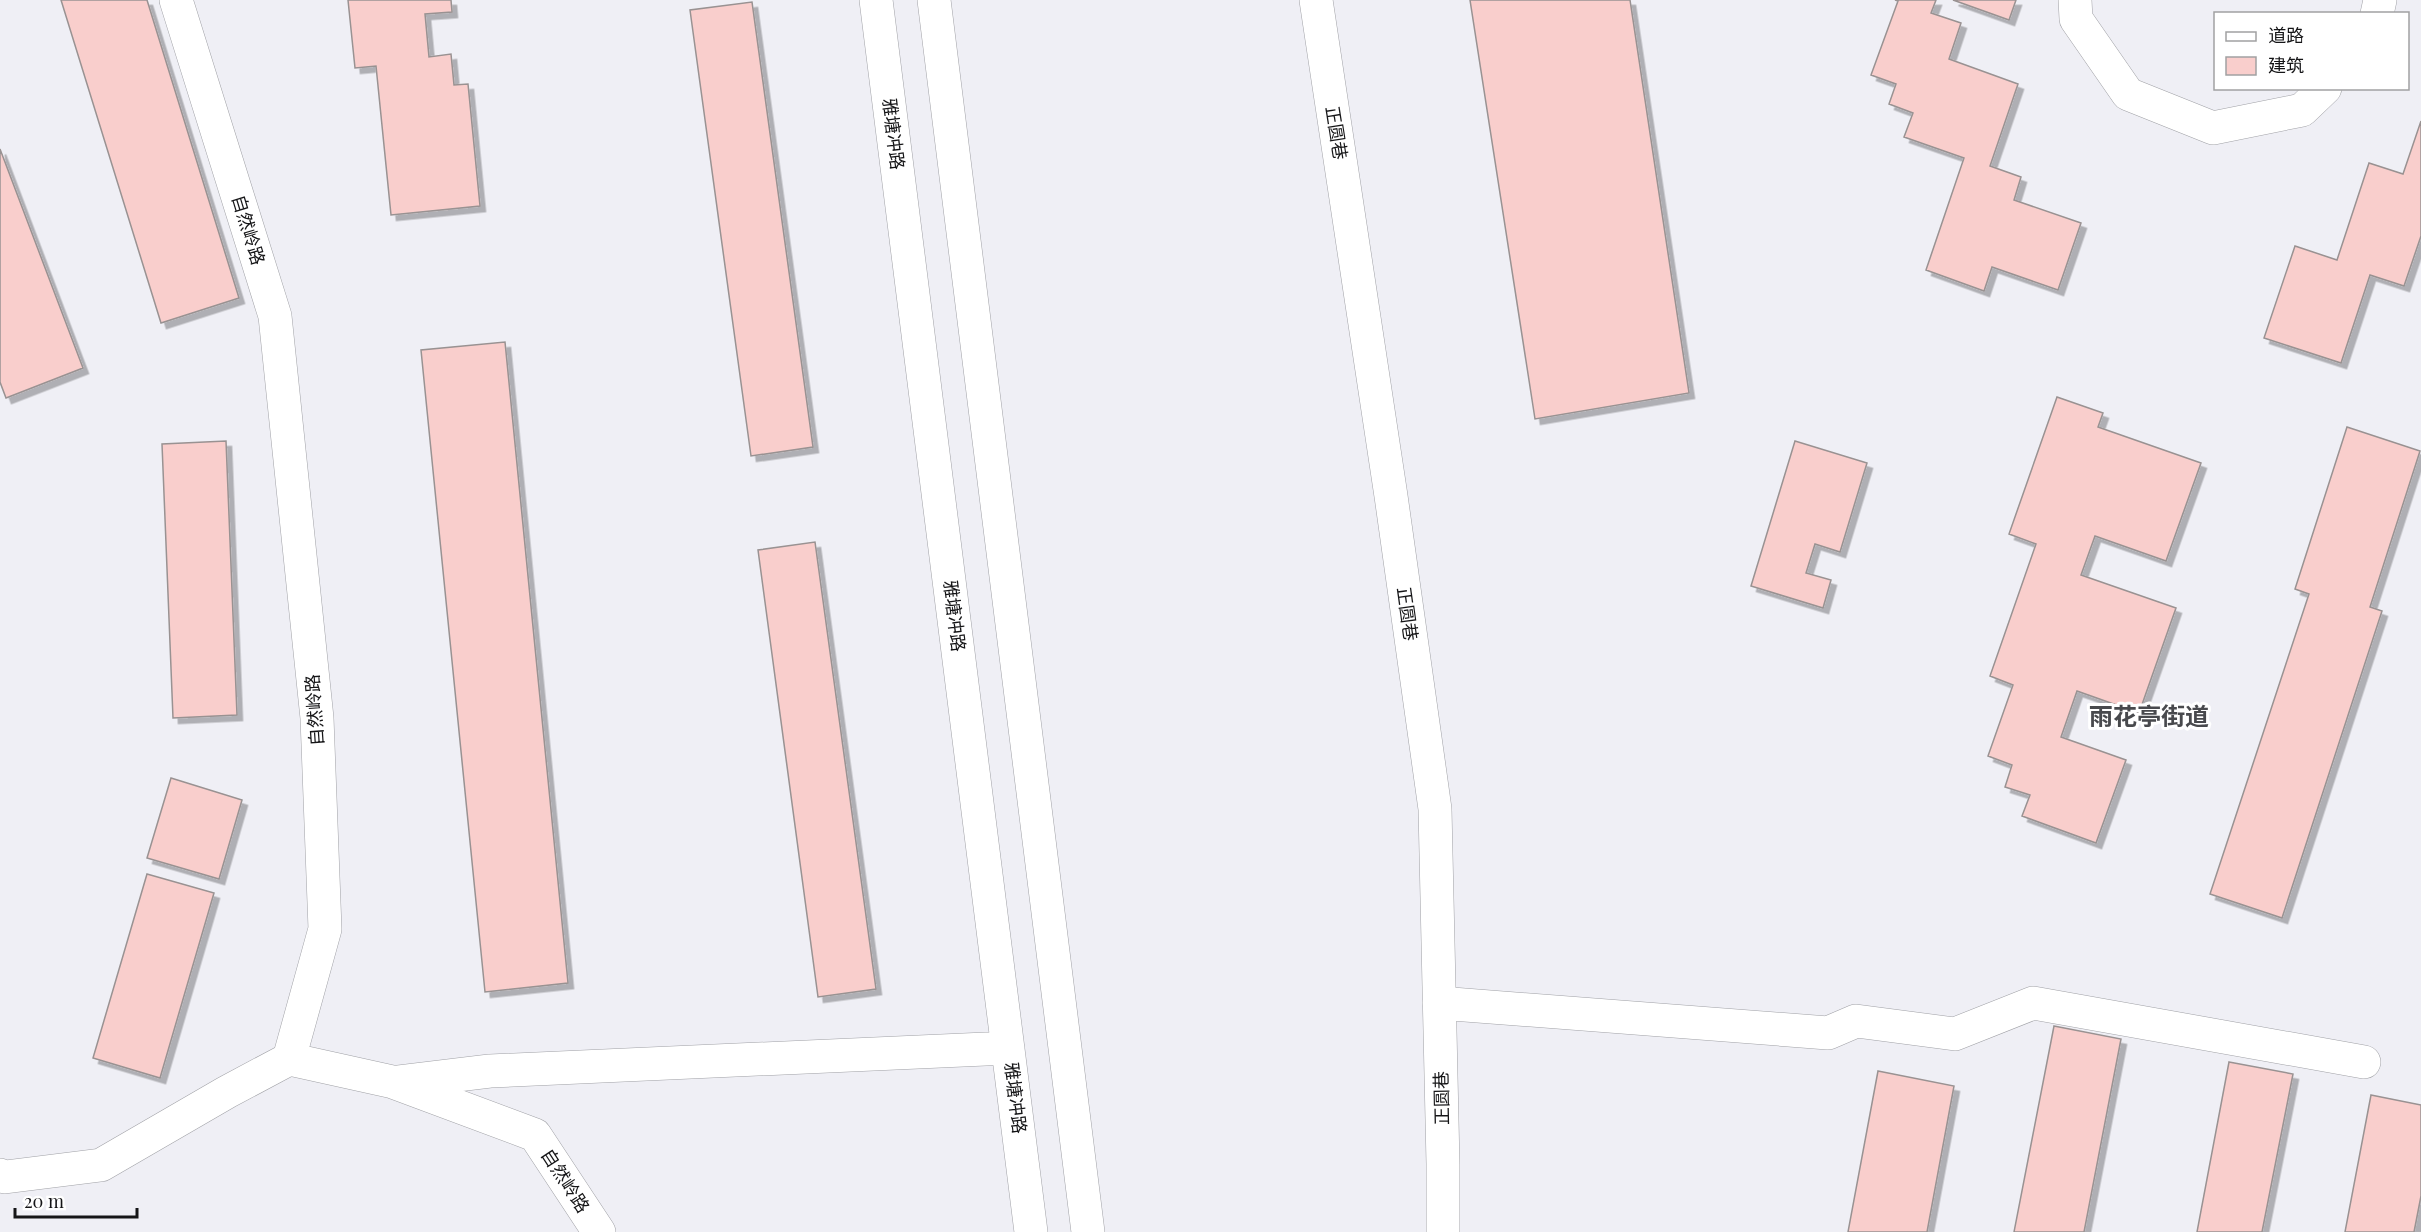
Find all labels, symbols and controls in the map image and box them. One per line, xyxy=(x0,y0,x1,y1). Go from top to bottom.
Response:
legend xyxy=(2214,12,2409,90)
text: 道路 xyxy=(2268,23,2304,47)
text: 建筑 xyxy=(2268,53,2304,77)
street label: 雅塘冲路 xyxy=(878,97,910,171)
street label: 正圆巷 xyxy=(1321,104,1353,161)
street label: 自然岭路 xyxy=(227,192,271,268)
street label: 雅塘冲路 xyxy=(939,579,971,653)
street label: 正圆巷 xyxy=(1392,585,1424,642)
street label: 自然岭路 xyxy=(300,673,328,747)
district label: 雨花亭街道 xyxy=(2089,699,2209,731)
street label: 雅塘冲路 xyxy=(1000,1061,1032,1135)
street label: 正圆巷 xyxy=(1429,1071,1453,1125)
street label: 自然岭路 xyxy=(536,1144,596,1217)
scale bar xyxy=(15,1181,136,1219)
text: 20 m xyxy=(24,1189,64,1213)

